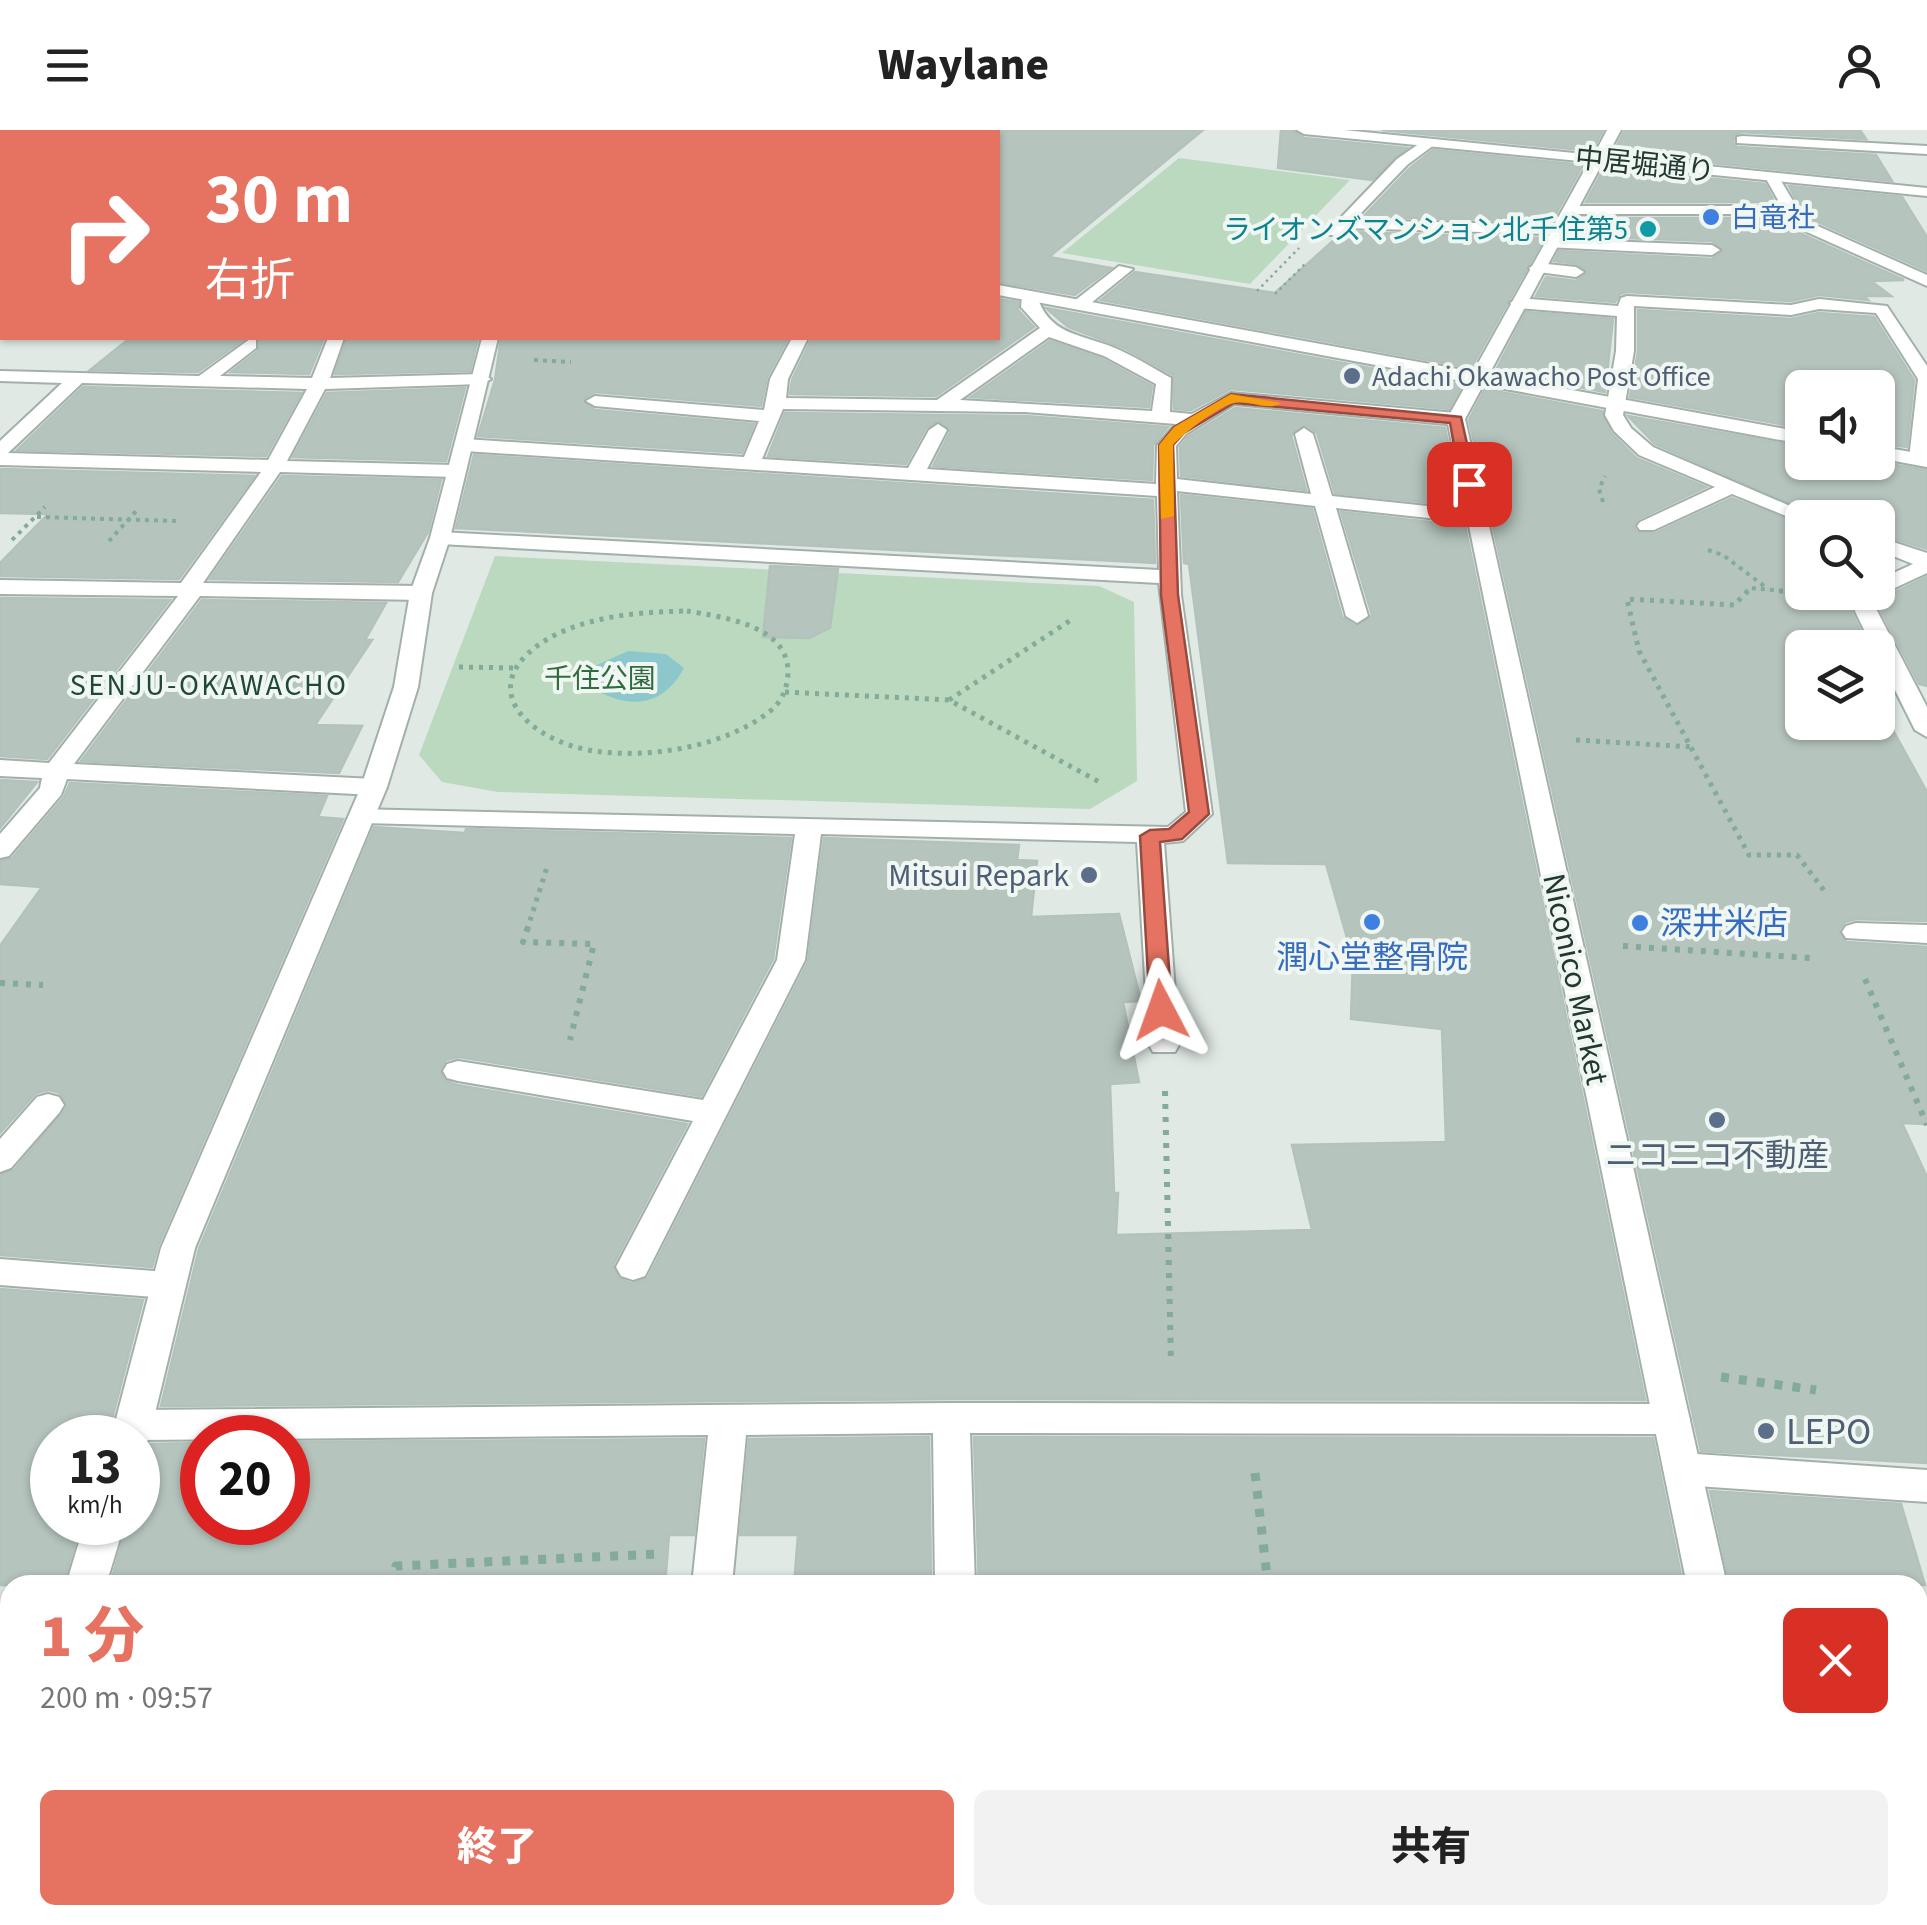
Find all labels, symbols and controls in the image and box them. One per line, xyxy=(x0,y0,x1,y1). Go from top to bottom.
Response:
text: Waylane xyxy=(878,33,1049,97)
icon: menu xyxy=(40,38,95,93)
icon: person xyxy=(1832,38,1887,93)
street label: 中居堀通り xyxy=(1573,138,1717,192)
text: 30 m xyxy=(205,150,353,250)
icon: right xyxy=(40,170,170,300)
place label: 白竜社 xyxy=(1731,198,1815,238)
marker: 白竜社 xyxy=(1700,206,1722,228)
place label: ライオンズマンション北千住第5 xyxy=(1223,210,1628,250)
marker: ライオンズマンション北千住第5 xyxy=(1637,218,1659,240)
text: 右折 xyxy=(205,249,295,313)
place label: Adachi Okawacho Post Office xyxy=(1372,357,1711,397)
marker: Adachi Okawacho Post Office xyxy=(1341,365,1363,387)
map controls xyxy=(1785,370,1895,740)
button: sound xyxy=(1785,370,1895,480)
pin xyxy=(1427,442,1512,527)
icon: arrive xyxy=(1442,457,1497,512)
button: search xyxy=(1785,500,1895,610)
button: layers xyxy=(1785,630,1895,740)
park label: 千住公園 xyxy=(544,659,656,699)
district label: SENJU-OKAWACHO xyxy=(70,664,348,707)
place label: Mitsui Repark xyxy=(888,853,1069,899)
marker: Mitsui Repark xyxy=(1078,864,1100,886)
street label: Niconico Market xyxy=(1530,869,1620,1089)
place label: 深井米店 xyxy=(1660,901,1788,947)
marker: 潤心堂整骨院 xyxy=(1361,911,1383,933)
marker: 深井米店 xyxy=(1629,912,1651,934)
place label: 潤心堂整骨院 xyxy=(1276,935,1468,981)
position arrow xyxy=(1109,958,1213,1062)
marker: ニコニコ不動産 xyxy=(1706,1109,1728,1131)
place label: ニコニコ不動産 xyxy=(1605,1133,1829,1179)
place label: LEPO xyxy=(1786,1405,1871,1459)
speed limit sign: 20 xyxy=(180,1415,310,1545)
marker: LEPO xyxy=(1755,1420,1777,1442)
text: 13 xyxy=(69,1432,121,1503)
text: km/h xyxy=(67,1487,123,1523)
text: 1 分 xyxy=(40,1595,144,1680)
button: close xyxy=(1783,1608,1888,1713)
text: 200 m · 09:57 xyxy=(40,1675,213,1721)
button: 終了 xyxy=(40,1790,954,1905)
button: 共有 xyxy=(974,1790,1888,1905)

